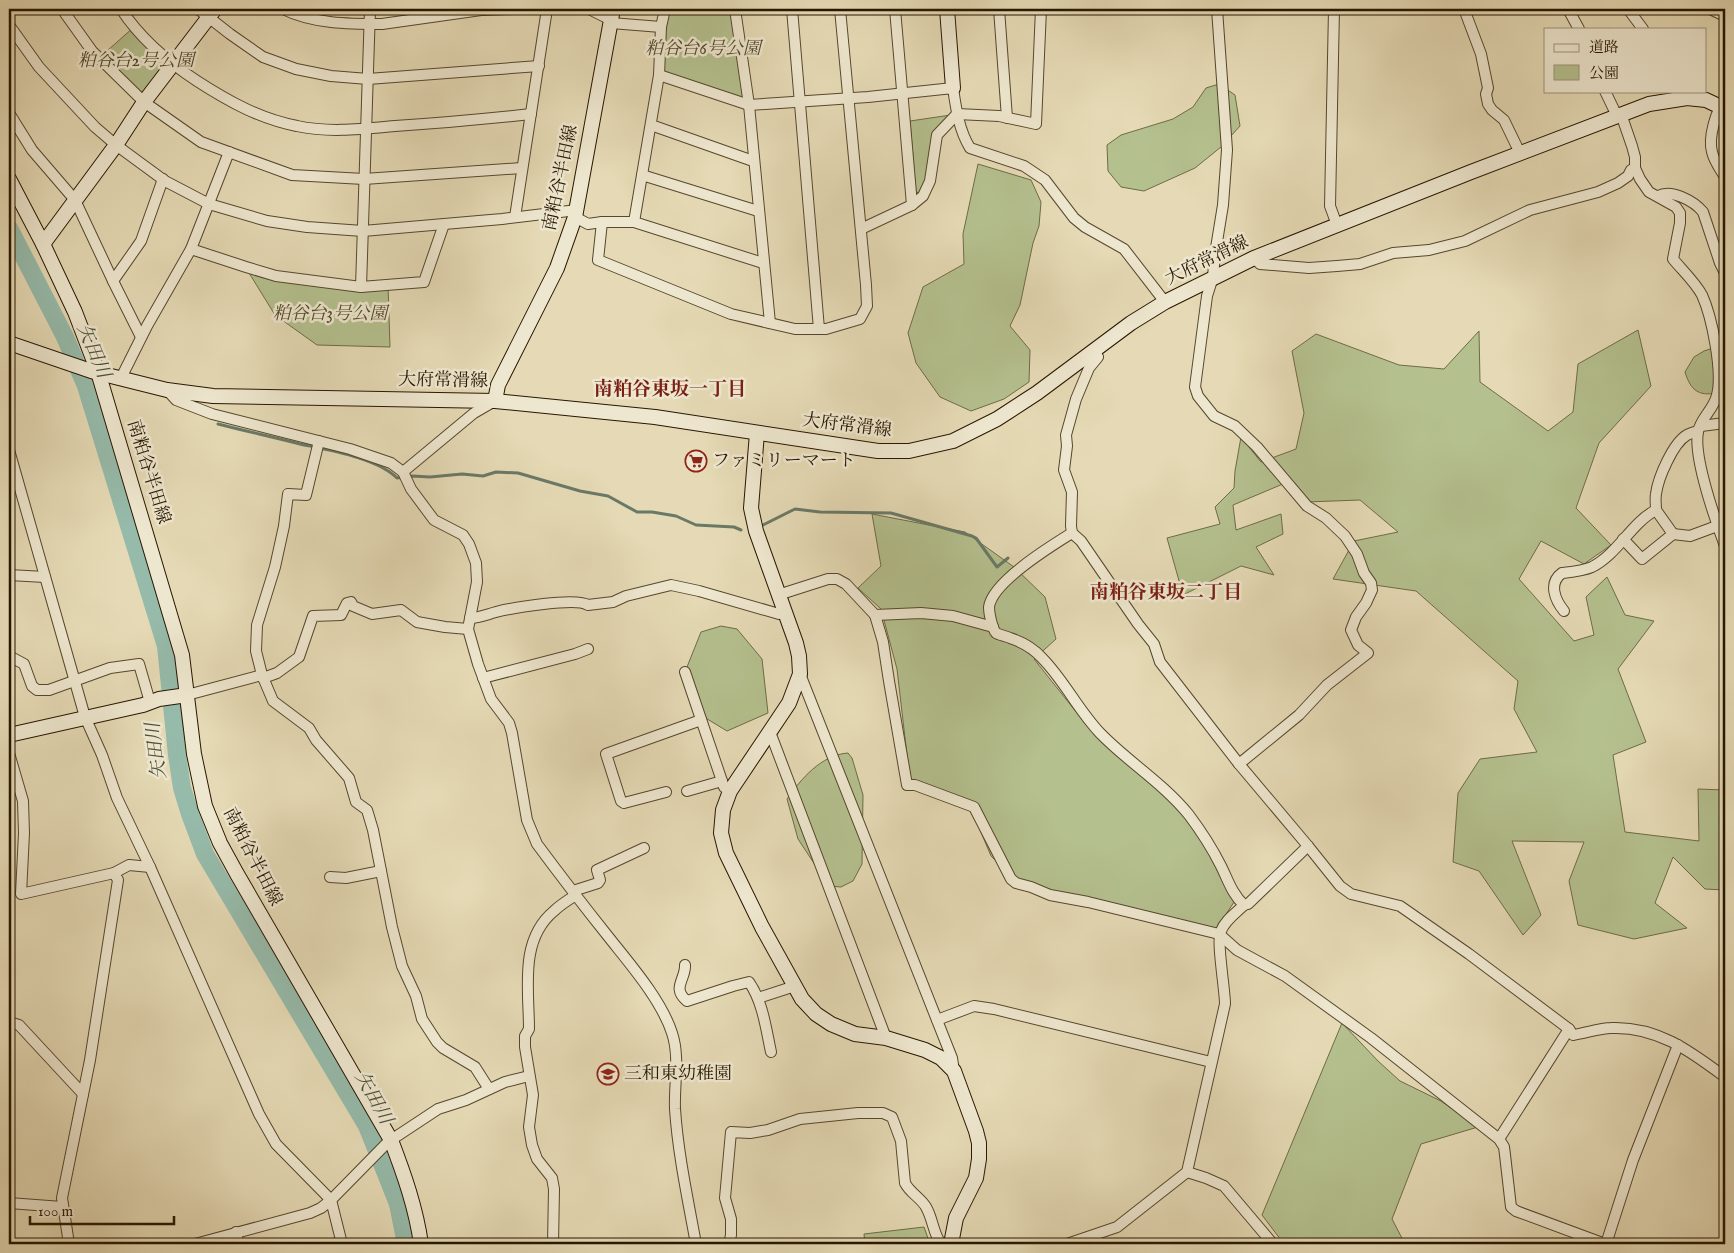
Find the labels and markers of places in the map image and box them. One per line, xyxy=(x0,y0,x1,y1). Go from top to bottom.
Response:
supermarket icon: ファミリーマート xyxy=(684,449,708,473)
place label: ファミリーマート xyxy=(712,450,856,473)
school or university icon: 三和東幼稚園 xyxy=(596,1062,620,1086)
place label: 三和東幼稚園 xyxy=(624,1063,732,1086)

